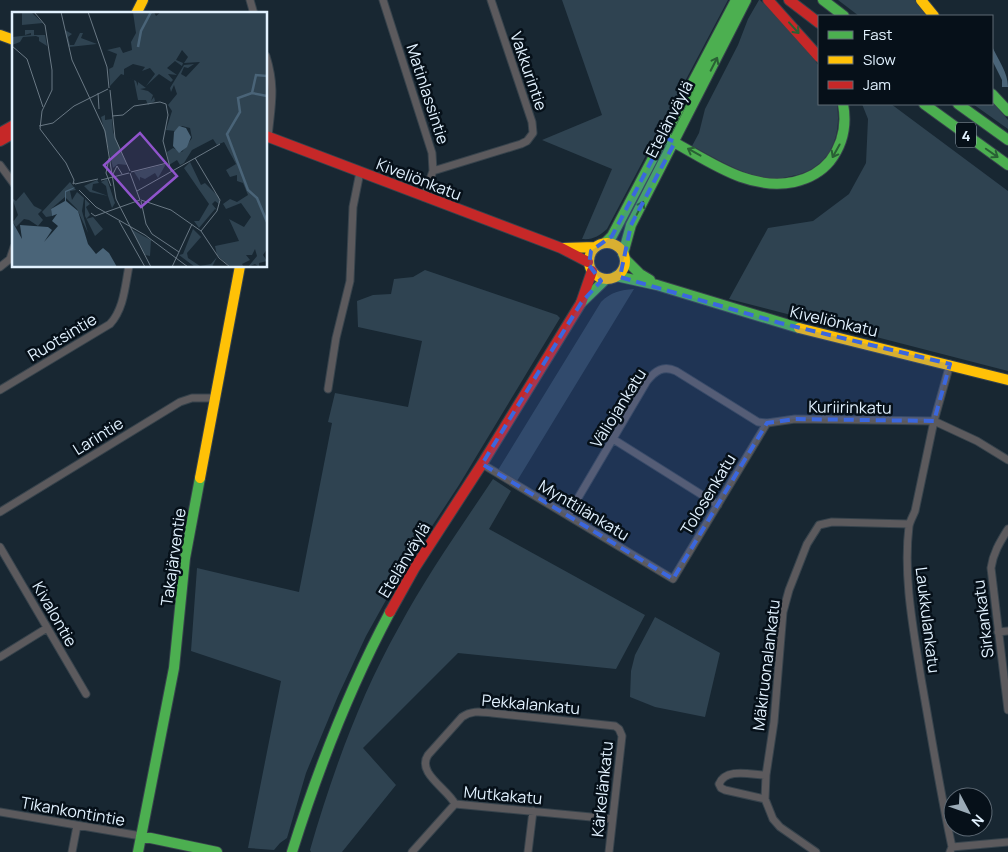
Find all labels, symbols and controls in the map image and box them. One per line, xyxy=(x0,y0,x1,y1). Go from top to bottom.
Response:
inset map xyxy=(12,12,268,268)
legend xyxy=(818,15,993,105)
one-way arrow xyxy=(789,21,800,34)
text: Fast xyxy=(863,24,892,45)
street label: Vakkurintie xyxy=(505,29,553,113)
street label: Matinlassintie xyxy=(401,41,455,147)
text: Slow xyxy=(863,49,896,70)
one-way arrow xyxy=(709,56,719,71)
text: Jam xyxy=(863,74,891,95)
street label: Etelänväylä xyxy=(640,77,698,161)
road number: 4 xyxy=(956,122,976,148)
one-way arrow xyxy=(831,143,841,157)
one-way arrow xyxy=(687,147,701,157)
one-way arrow xyxy=(985,148,998,159)
street label: Kiveliönkatu xyxy=(373,153,465,205)
one-way arrow xyxy=(636,201,645,216)
street label: Kiveliönkatu xyxy=(788,300,880,342)
street label: Ruotsintie xyxy=(24,308,100,366)
street label: Väliojankatu xyxy=(585,364,651,452)
street label: Kuriirinkatu xyxy=(808,395,892,419)
street label: Larintie xyxy=(69,412,127,460)
street label: Tolosenkatu xyxy=(675,450,741,538)
street label: Mynttilänkatu xyxy=(535,474,633,546)
street label: Takajärventie xyxy=(155,507,191,607)
street label: Etelänväylä xyxy=(373,518,435,602)
street label: Laukkulankatu xyxy=(911,566,945,674)
street label: Kivalontie xyxy=(27,577,83,651)
street label: Sirkankatu xyxy=(967,579,999,659)
street label: Mäkiruonalankatu xyxy=(747,598,785,732)
street label: Pekkalankatu xyxy=(481,689,581,719)
street label: Kärkelänkatu xyxy=(586,740,618,838)
street label: Mutkakatu xyxy=(463,781,543,809)
north arrow xyxy=(943,787,993,837)
street label: Tikankontintie xyxy=(19,791,127,831)
text: N xyxy=(968,811,989,831)

